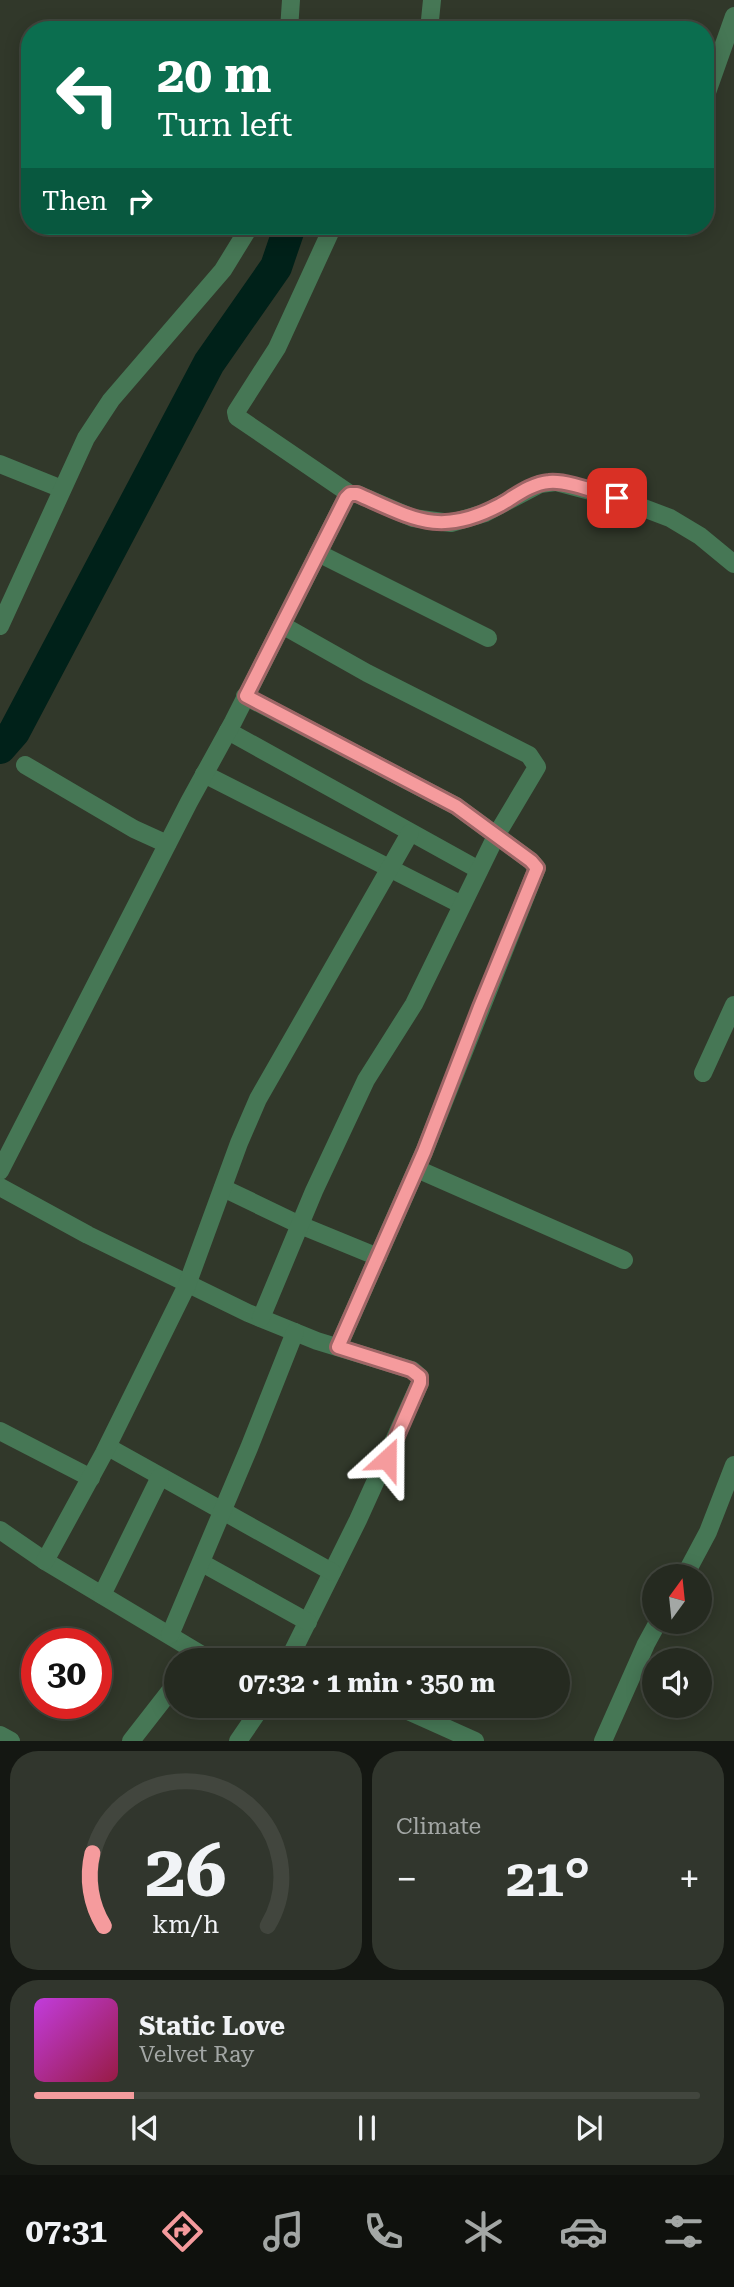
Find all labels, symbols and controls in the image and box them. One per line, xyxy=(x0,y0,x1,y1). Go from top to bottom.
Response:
text: 20 m xyxy=(157,47,272,104)
icon: left xyxy=(42,49,133,140)
text: Turn left xyxy=(157,106,292,144)
icon: right xyxy=(121,182,159,220)
text: Then xyxy=(42,186,107,216)
pin xyxy=(587,468,647,528)
icon: arrive xyxy=(598,479,636,517)
position arrow xyxy=(350,1422,424,1496)
north arrow xyxy=(642,1564,712,1634)
map controls xyxy=(642,1564,712,1718)
speed limit sign: 30 xyxy=(21,1628,112,1719)
button: sound xyxy=(642,1648,712,1718)
text: 07:32 · 1 min · 350 m xyxy=(239,1668,495,1698)
text: Climate xyxy=(396,1813,481,1840)
text: 26 xyxy=(145,1830,227,1915)
text: 21° xyxy=(506,1848,590,1909)
text: − xyxy=(396,1857,417,1901)
text: + xyxy=(679,1857,700,1901)
text: km/h xyxy=(153,1910,219,1939)
text: Static Love xyxy=(139,2011,285,2041)
text: Velvet Ray xyxy=(139,2041,254,2068)
icon: previous xyxy=(126,2109,164,2147)
icon: pause xyxy=(348,2109,386,2147)
icon: next xyxy=(570,2109,608,2147)
icon: directions xyxy=(158,2207,207,2256)
icon: music xyxy=(259,2207,308,2256)
icon: phone xyxy=(359,2207,408,2256)
icon: climate xyxy=(459,2207,508,2256)
icon: car xyxy=(559,2207,608,2256)
icon: filters xyxy=(659,2207,708,2256)
text: 07:31 xyxy=(26,2212,107,2250)

